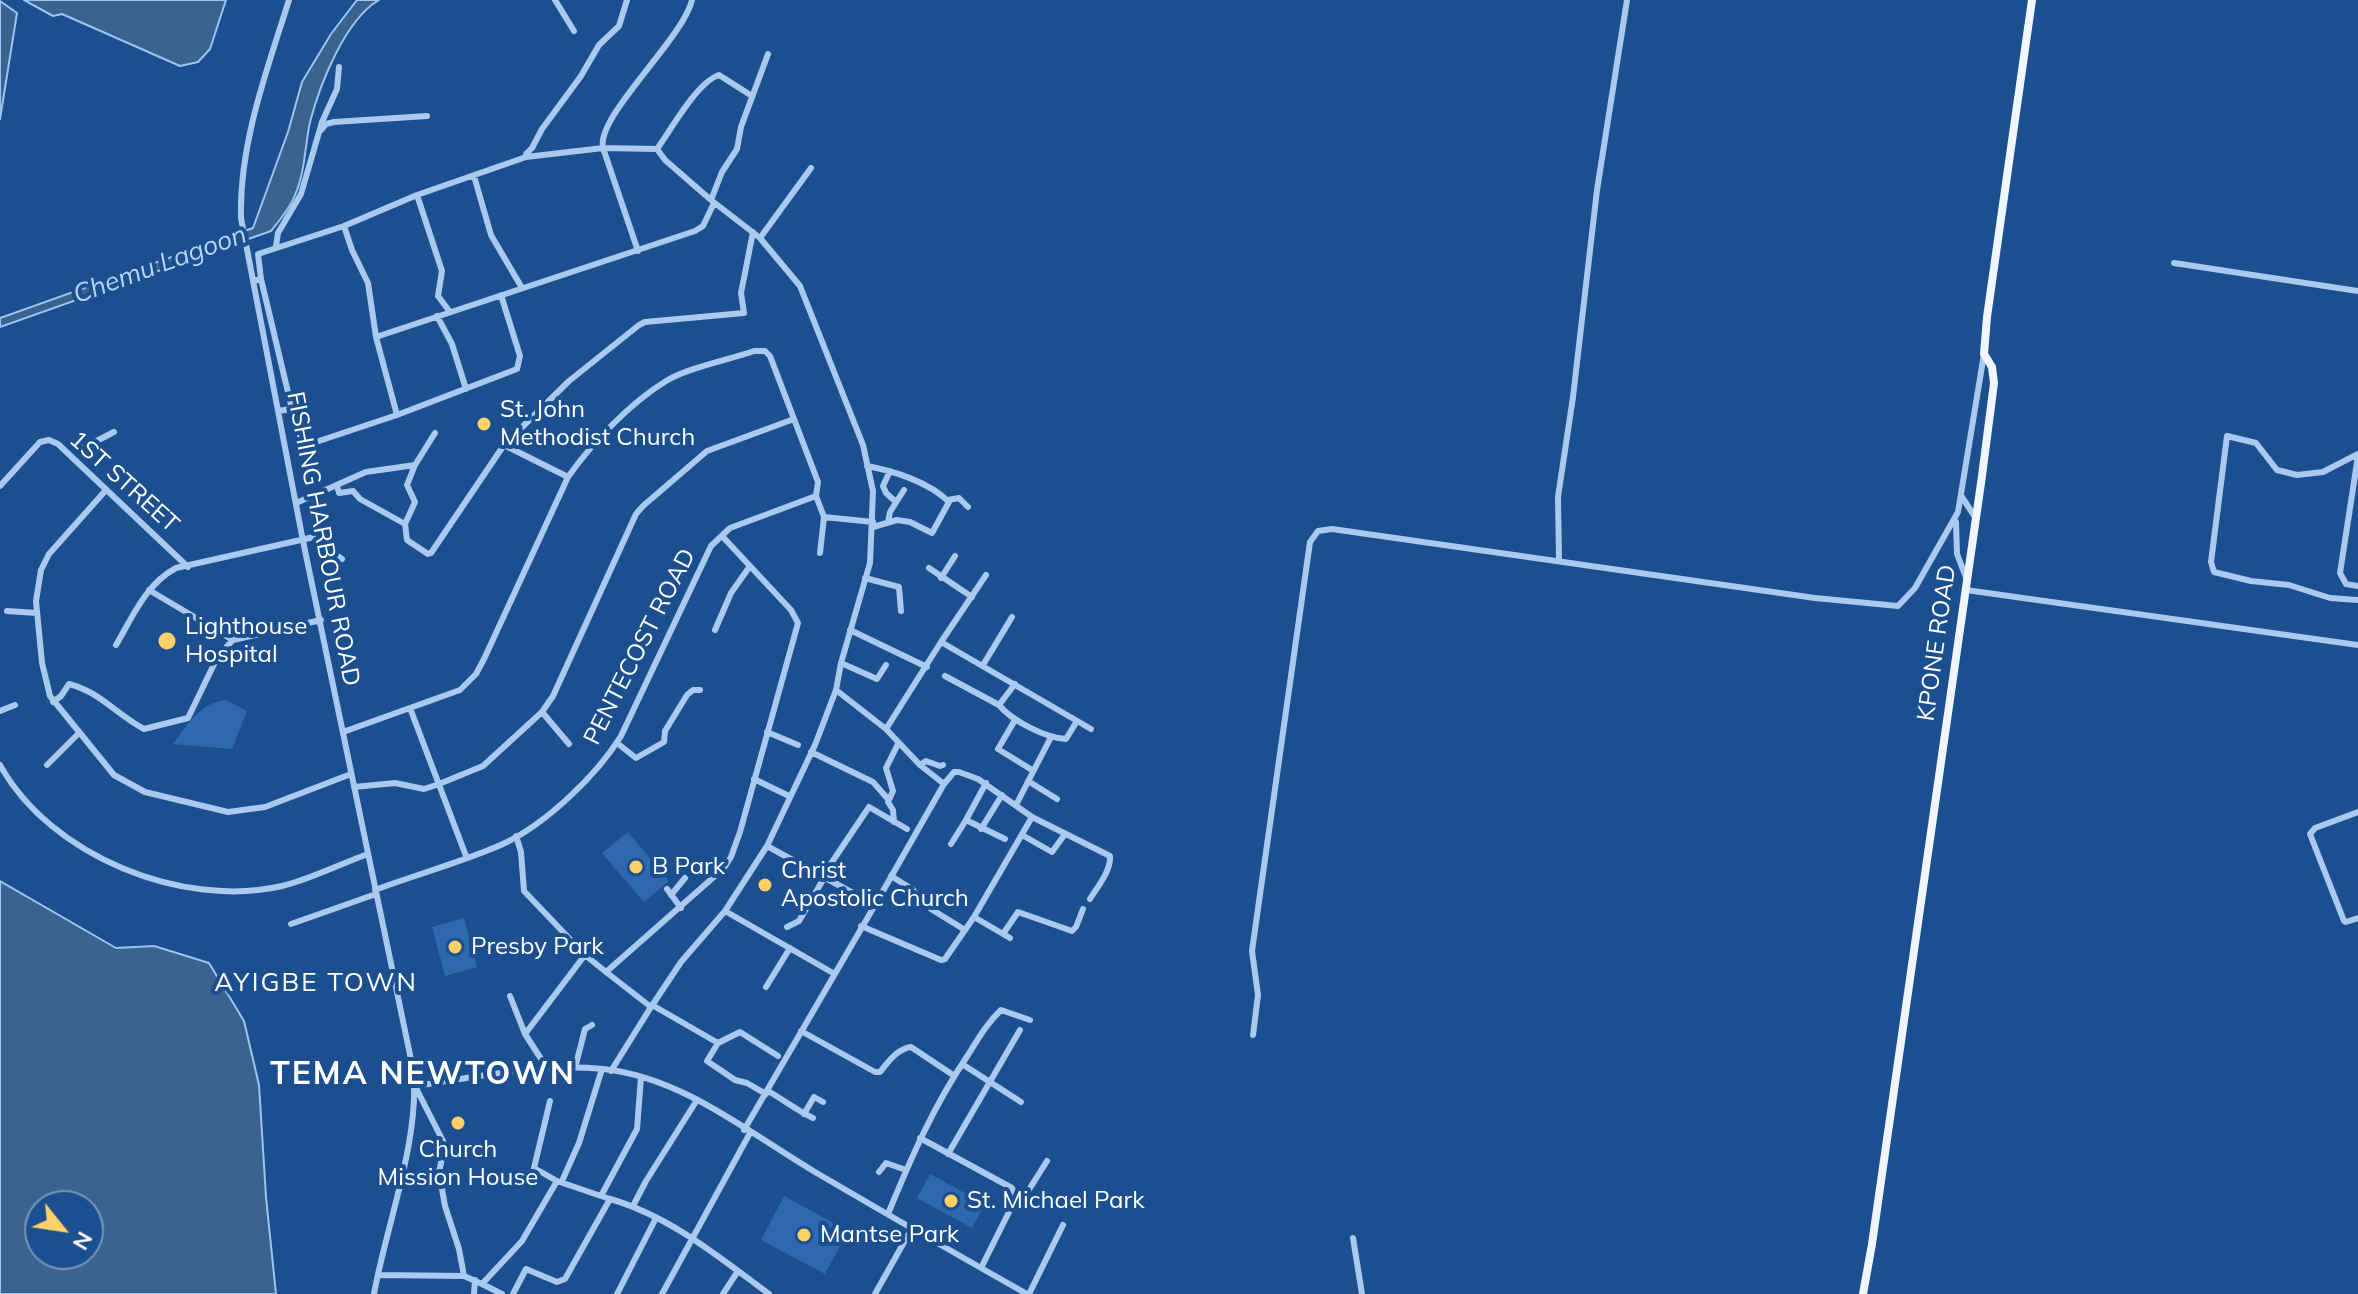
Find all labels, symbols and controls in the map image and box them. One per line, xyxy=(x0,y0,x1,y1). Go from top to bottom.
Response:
water label: Chemu Lagoon xyxy=(69,219,251,311)
street label: FISHING HARBOUR ROAD xyxy=(280,389,366,689)
place label: St. John Methodist Church xyxy=(500,396,695,452)
marker: St. John Methodist Church xyxy=(475,415,493,433)
street label: 1ST STREET xyxy=(63,425,185,539)
street label: PENTECOST ROAD xyxy=(578,544,702,750)
street label: KPONE ROAD xyxy=(1912,563,1962,723)
place label: Lighthouse Hospital xyxy=(185,613,307,669)
marker: Lighthouse Hospital xyxy=(156,630,178,652)
place label: B Park xyxy=(652,853,725,881)
place label: Christ Apostolic Church xyxy=(781,857,969,913)
marker: B Park xyxy=(627,858,645,876)
marker: Christ Apostolic Church xyxy=(756,876,774,894)
place label: Presby Park xyxy=(471,933,604,961)
marker: Presby Park xyxy=(446,938,464,956)
district label: AYIGBE TOWN xyxy=(214,967,418,999)
district label: TEMA NEWTOWN xyxy=(270,1055,576,1093)
marker: Church Mission House xyxy=(449,1114,467,1132)
place label: Church Mission House xyxy=(378,1136,538,1192)
place label: St. Michael Park xyxy=(967,1187,1145,1215)
north arrow xyxy=(24,1190,104,1270)
marker: St. Michael Park xyxy=(942,1192,960,1210)
place label: Mantse Park xyxy=(820,1221,959,1249)
marker: Mantse Park xyxy=(795,1226,813,1244)
text: N xyxy=(67,1227,99,1255)

